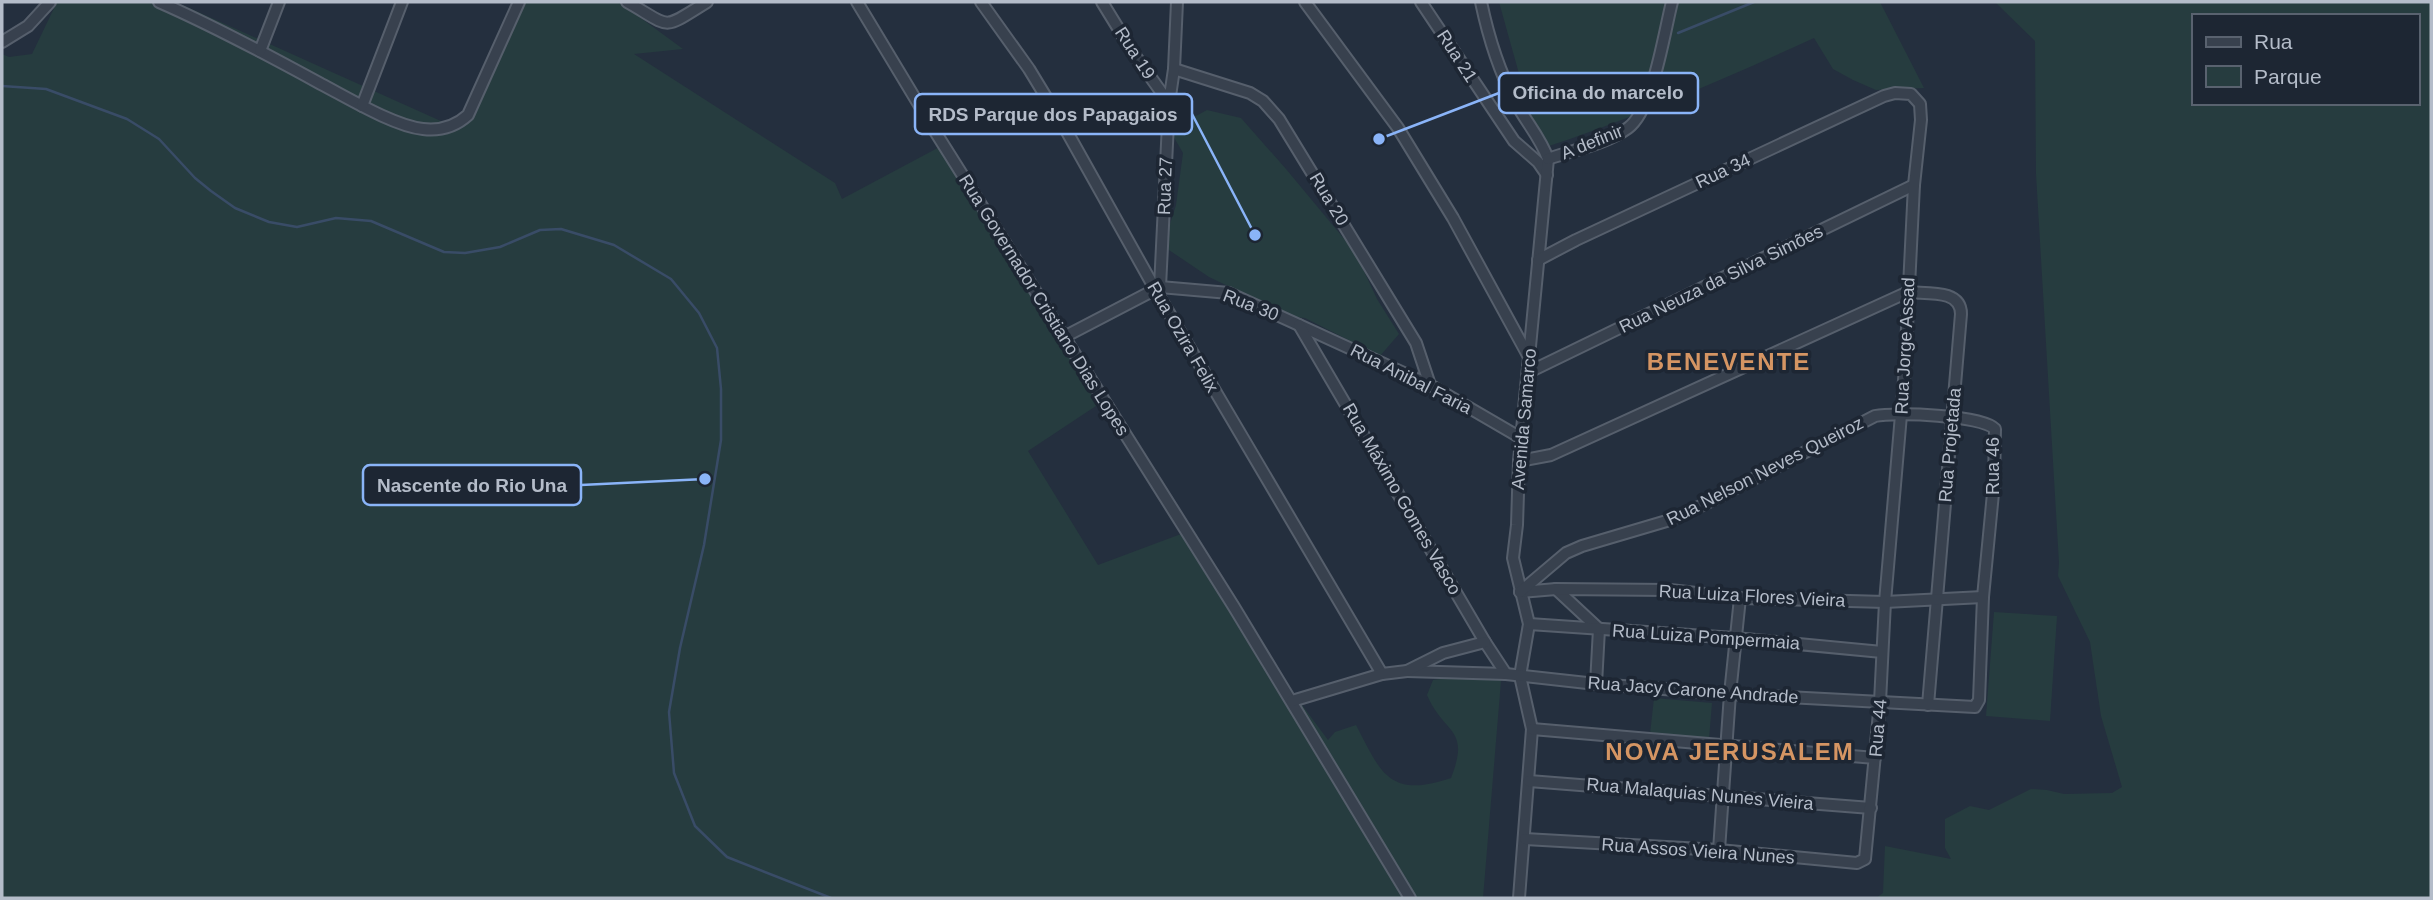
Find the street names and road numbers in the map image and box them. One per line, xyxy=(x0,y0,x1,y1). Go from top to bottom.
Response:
street label: Rua 19 xyxy=(1111,23,1159,83)
street label: Rua 21 xyxy=(1433,26,1481,86)
street label: A definir xyxy=(1558,121,1626,163)
street label: Rua 34 xyxy=(1692,150,1754,192)
street label: Rua 27 xyxy=(1154,157,1176,215)
street label: Rua 20 xyxy=(1305,169,1353,229)
street label: Rua Governador Cristiano Dias Lopes xyxy=(955,171,1133,439)
street label: Rua Neuza da Silva Simões xyxy=(1616,221,1826,337)
street label: Rua Jorge Assad xyxy=(1891,277,1919,415)
street label: Rua Ozira Felix xyxy=(1143,278,1223,396)
street label: Rua 30 xyxy=(1220,285,1282,325)
street label: Rua Anibal Faria xyxy=(1347,340,1476,419)
street label: Avenida Samarco xyxy=(1508,348,1540,490)
street label: Rua Projetada xyxy=(1935,386,1965,503)
street label: Rua Máximo Gomes Vasco xyxy=(1339,400,1465,598)
street label: Rua Nelson Neves Queiroz xyxy=(1663,413,1867,529)
street label: Rua 46 xyxy=(1983,437,2003,495)
street label: Rua Luiza Flores Vieira xyxy=(1658,581,1847,611)
street label: Rua Luiza Pompermaia xyxy=(1611,620,1801,654)
street label: Rua Jacy Carone Andrade xyxy=(1587,673,1799,707)
street label: Rua 44 xyxy=(1866,698,1890,758)
street label: Rua Malaquias Nunes Vieira xyxy=(1586,774,1815,814)
street label: Rua Assos Vieira Nunes xyxy=(1601,834,1795,868)

